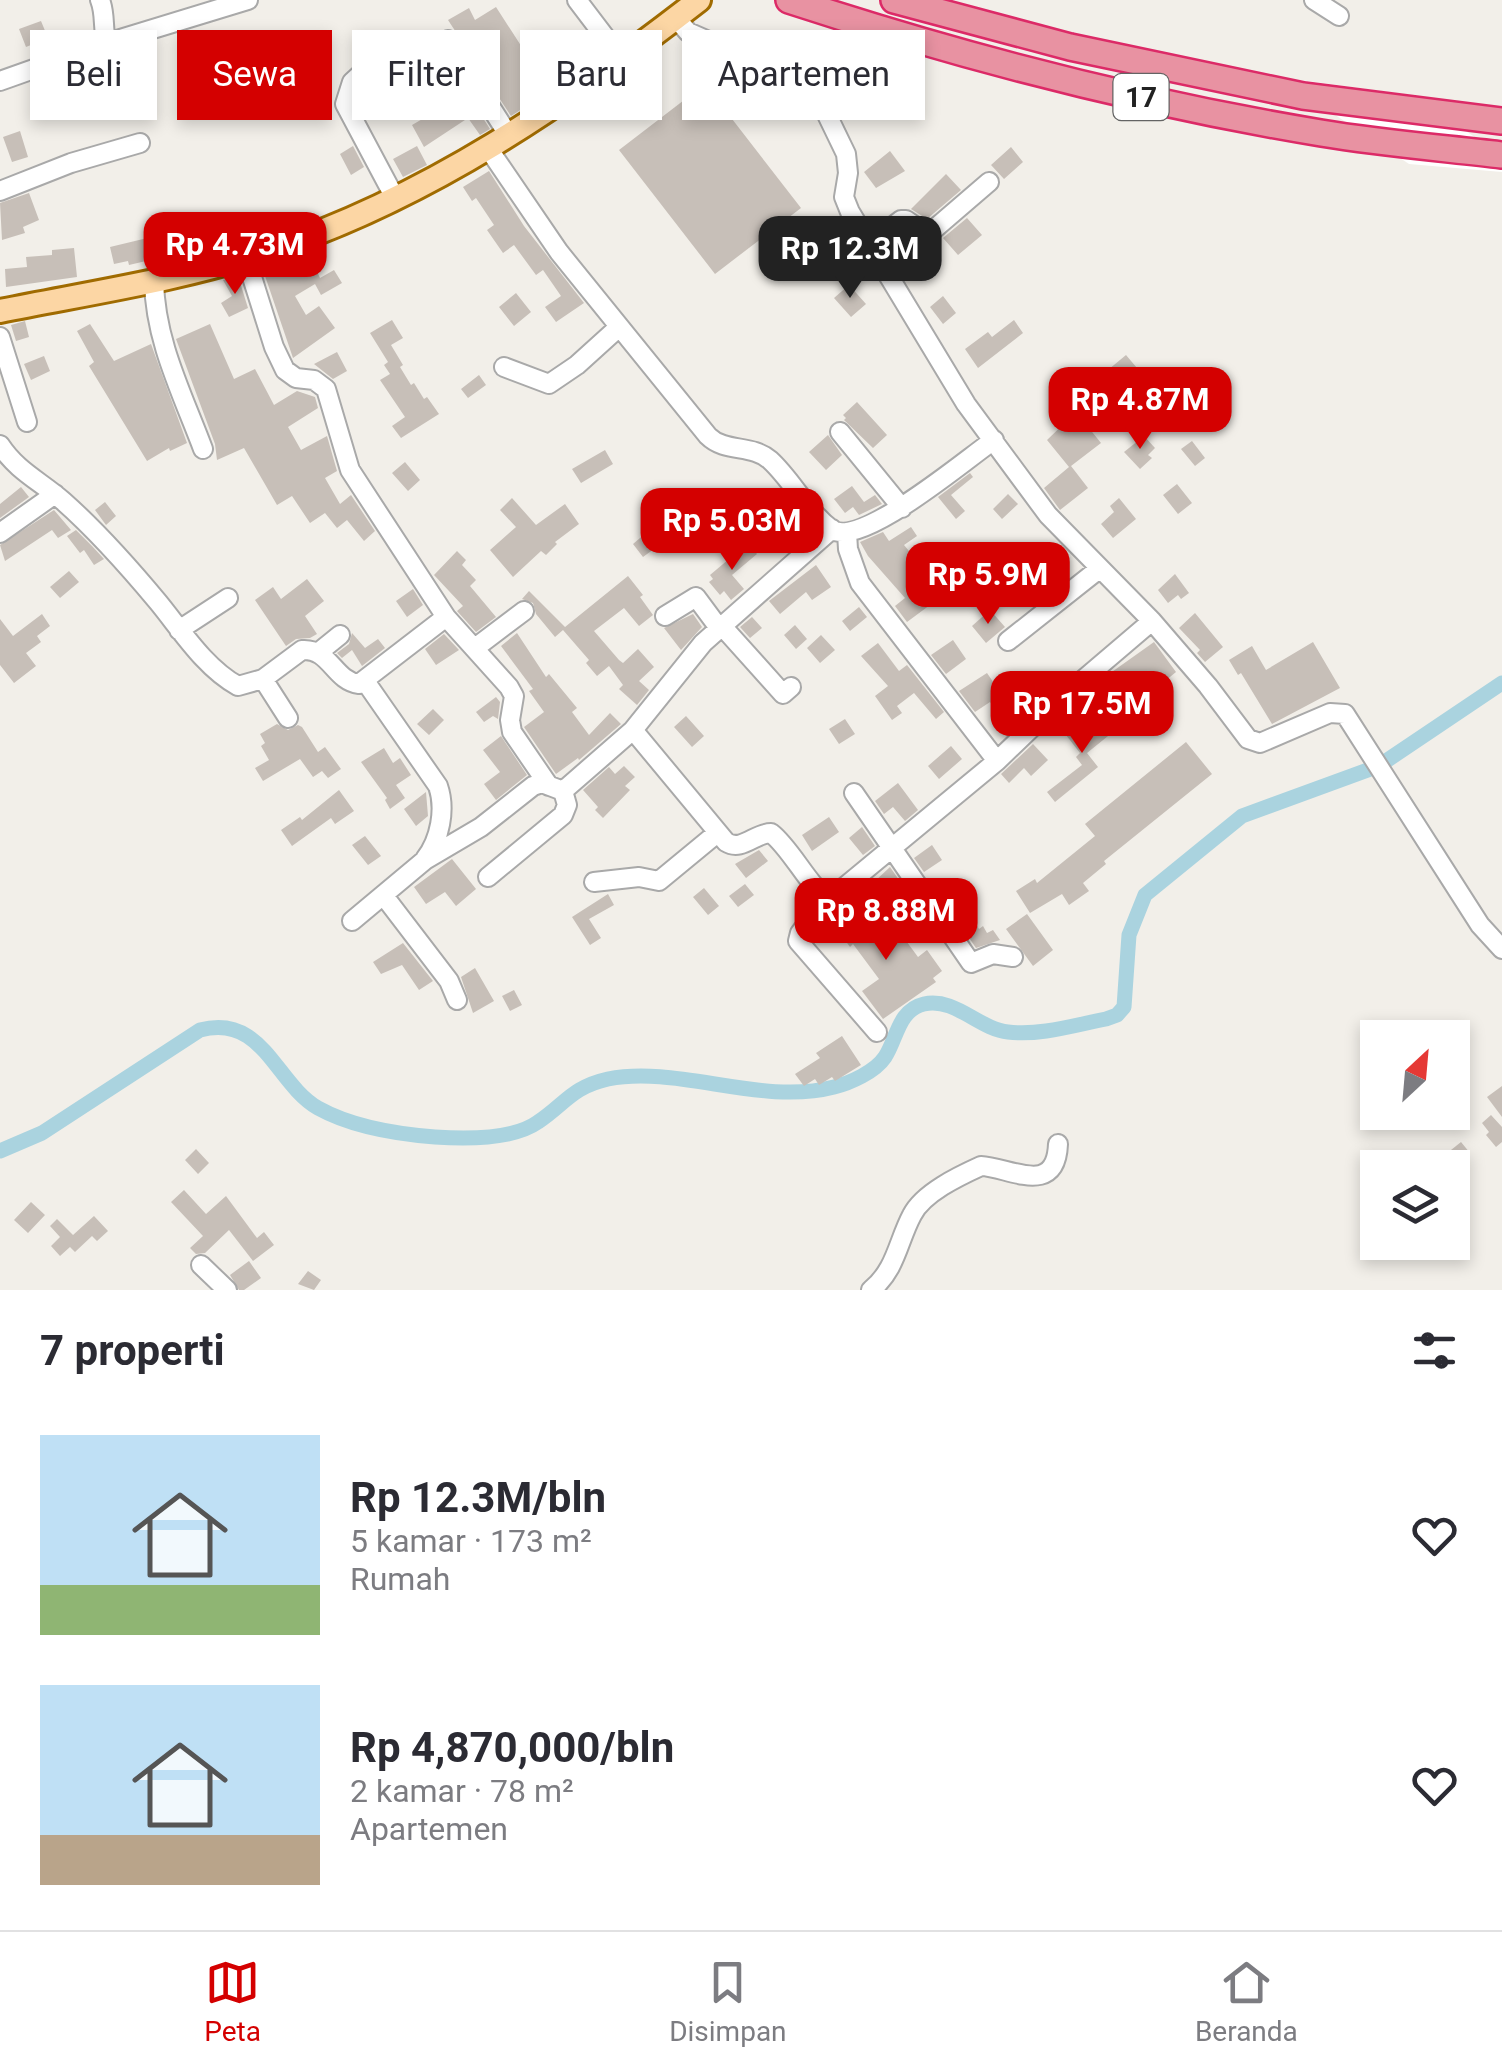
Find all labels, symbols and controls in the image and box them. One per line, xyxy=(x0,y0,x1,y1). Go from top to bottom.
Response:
chip: Beli xyxy=(30,30,157,120)
chip: Sewa xyxy=(177,30,332,120)
chip: Filter xyxy=(352,30,500,120)
chip: Baru xyxy=(520,30,662,120)
chip: Apartemen xyxy=(682,30,925,120)
road number: 17 xyxy=(1114,74,1168,120)
pin: Rp 4.73M xyxy=(132,212,338,297)
pin: Rp 12.3M xyxy=(747,216,953,301)
text: Rp 4.73M xyxy=(166,225,304,263)
text: Rp 12.3M xyxy=(781,229,919,267)
pin: Rp 4.87M xyxy=(1037,367,1243,452)
text: Rp 4.87M xyxy=(1071,380,1209,418)
pin: Rp 5.03M xyxy=(629,488,835,573)
text: Rp 5.03M xyxy=(663,501,801,539)
pin: Rp 5.9M xyxy=(896,542,1080,627)
text: Rp 5.9M xyxy=(928,555,1048,593)
pin: Rp 17.5M xyxy=(979,671,1185,756)
text: Rp 17.5M xyxy=(1013,684,1151,722)
pin: Rp 8.88M xyxy=(783,878,989,963)
text: Rp 8.88M xyxy=(817,891,955,929)
north arrow xyxy=(1360,1020,1470,1130)
map controls xyxy=(1360,1020,1470,1260)
button: layers xyxy=(1360,1150,1470,1260)
icon: filters xyxy=(1407,1323,1462,1378)
text: 7 properti xyxy=(40,1326,225,1375)
text: Rp 12.3M/bln xyxy=(350,1473,606,1522)
icon: home xyxy=(120,1475,240,1595)
icon: heart xyxy=(1407,1508,1462,1563)
text: 5 kamar · 173 m² xyxy=(350,1522,592,1560)
text: Rumah xyxy=(350,1560,450,1598)
text: Rp 4,870,000/bln xyxy=(350,1723,674,1772)
icon: home xyxy=(120,1725,240,1845)
icon: heart xyxy=(1407,1758,1462,1813)
text: 2 kamar · 78 m² xyxy=(350,1772,574,1810)
text: Apartemen xyxy=(350,1810,508,1848)
tab: Peta xyxy=(204,1955,261,2048)
tab: Disimpan xyxy=(669,1955,787,2048)
tab: Beranda xyxy=(1195,1955,1298,2048)

